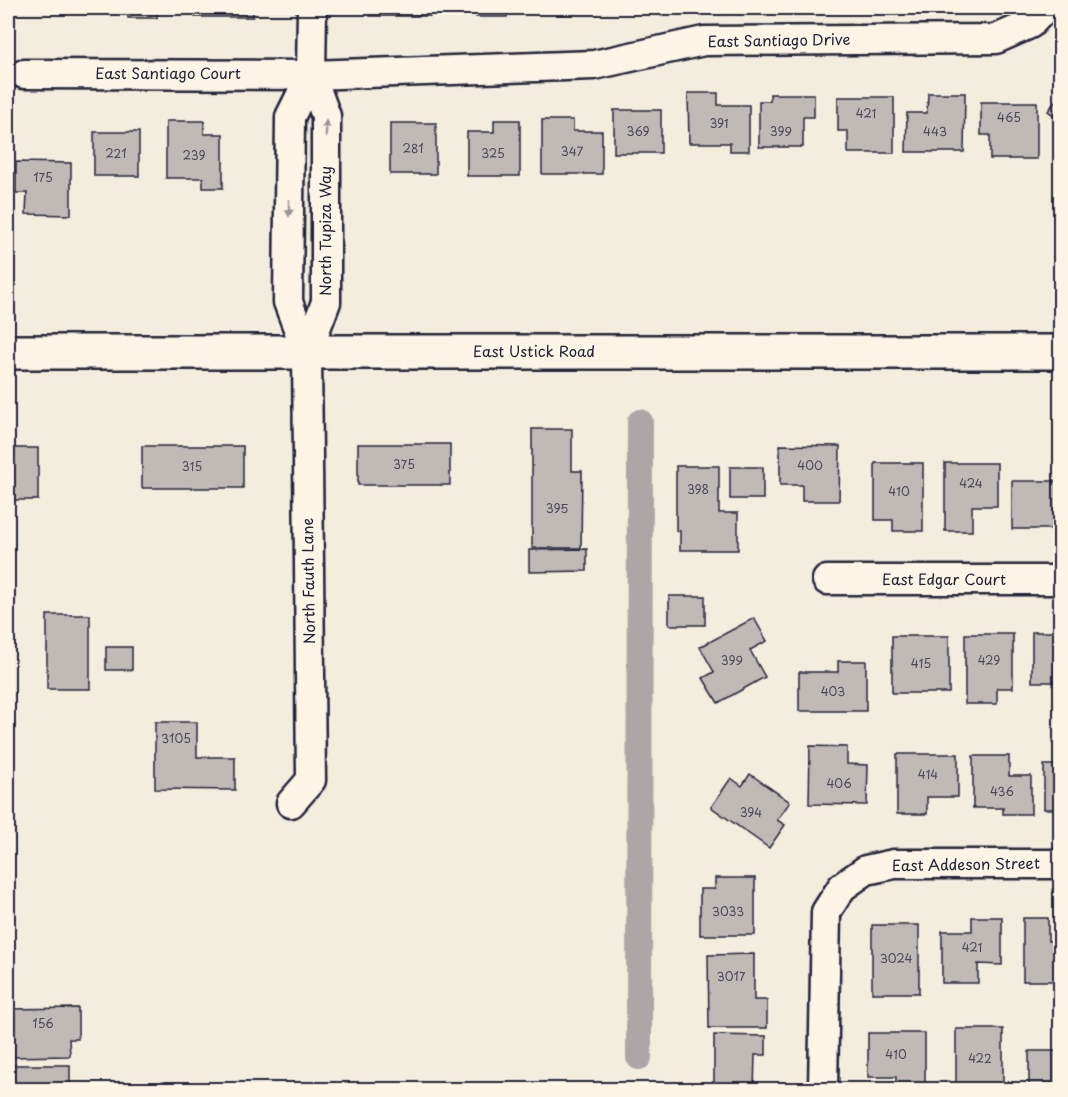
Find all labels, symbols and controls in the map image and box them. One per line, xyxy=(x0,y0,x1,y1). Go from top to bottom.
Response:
street label: East Santiago Drive xyxy=(707,27,851,52)
street label: East Santiago Court xyxy=(95,61,241,84)
house number: 421 xyxy=(856,104,876,122)
house number: 465 xyxy=(997,108,1021,126)
house number: 391 xyxy=(709,114,729,132)
one-way arrow xyxy=(321,119,331,138)
house number: 369 xyxy=(627,122,649,140)
house number: 399 xyxy=(770,122,792,140)
house number: 443 xyxy=(923,122,947,140)
house number: 281 xyxy=(402,139,424,157)
house number: 347 xyxy=(561,142,583,160)
house number: 221 xyxy=(105,144,127,162)
house number: 325 xyxy=(481,144,505,162)
house number: 239 xyxy=(182,146,206,164)
street label: North Tupiza Way xyxy=(313,166,336,296)
house number: 175 xyxy=(33,168,53,186)
one-way arrow xyxy=(284,198,294,217)
street label: East Ustick Road xyxy=(473,339,595,362)
house number: 375 xyxy=(393,455,415,473)
house number: 400 xyxy=(797,456,823,474)
house number: 315 xyxy=(182,457,202,475)
house number: 424 xyxy=(959,474,983,492)
house number: 398 xyxy=(687,480,709,498)
house number: 410 xyxy=(888,482,910,500)
house number: 395 xyxy=(546,499,568,517)
street label: North Fauth Lane xyxy=(295,517,320,644)
street label: East Edgar Court xyxy=(882,567,1006,590)
house number: 399 xyxy=(721,651,743,669)
house number: 429 xyxy=(978,651,1000,669)
house number: 415 xyxy=(911,654,931,672)
house number: 403 xyxy=(821,682,845,700)
house number: 3105 xyxy=(161,729,191,747)
house number: 414 xyxy=(918,765,938,783)
house number: 406 xyxy=(826,774,852,792)
house number: 436 xyxy=(990,782,1014,800)
house number: 394 xyxy=(740,803,762,821)
street label: East Addeson Street xyxy=(892,851,1040,876)
house number: 3033 xyxy=(712,902,744,920)
house number: 421 xyxy=(962,938,982,956)
house number: 3024 xyxy=(880,949,912,967)
house number: 3017 xyxy=(717,967,746,985)
house number: 156 xyxy=(32,1014,54,1032)
house number: 410 xyxy=(885,1045,907,1063)
house number: 422 xyxy=(968,1049,992,1067)

